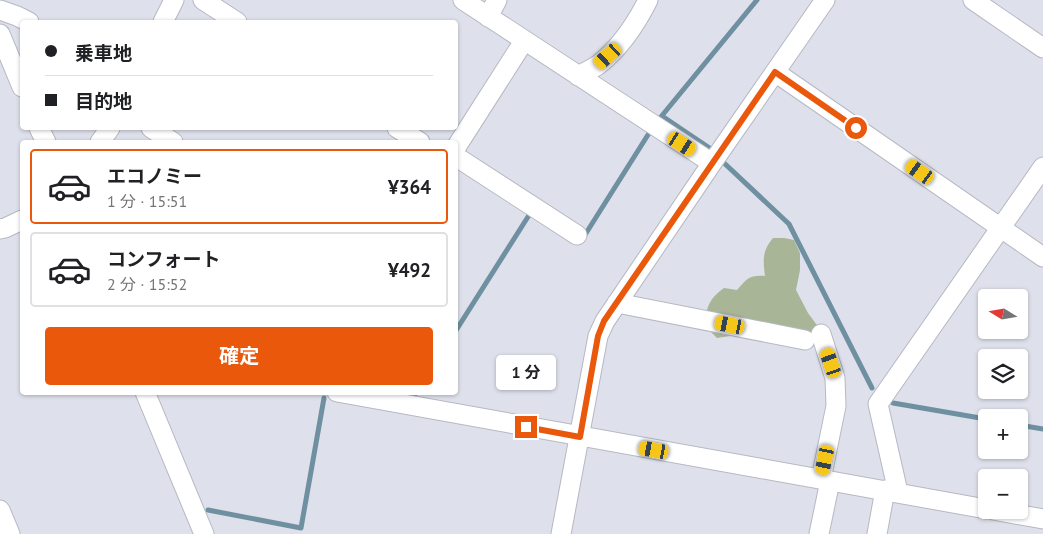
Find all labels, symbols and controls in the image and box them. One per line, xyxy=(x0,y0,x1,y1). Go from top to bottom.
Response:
car xyxy=(591,40,624,72)
text: 乗車地 xyxy=(75,41,132,65)
text: 目的地 xyxy=(75,89,132,113)
route start xyxy=(845,117,867,139)
car xyxy=(665,130,698,158)
car xyxy=(903,157,936,187)
icon: car xyxy=(47,164,92,209)
text: エコノミー xyxy=(107,164,202,188)
text: ¥364 xyxy=(388,175,431,199)
text: 1 分 · 15:51 xyxy=(107,191,187,211)
icon: car xyxy=(47,247,92,292)
text: コンフォート xyxy=(107,247,220,271)
text: ¥492 xyxy=(388,258,431,282)
text: 2 分 · 15:52 xyxy=(107,274,187,294)
north arrow xyxy=(978,289,1028,339)
map controls xyxy=(978,289,1028,519)
car xyxy=(713,315,746,335)
button: 確定 xyxy=(45,327,433,385)
car xyxy=(819,346,842,380)
button: layers xyxy=(978,349,1028,399)
callout: 1 分 xyxy=(496,354,556,390)
text: 1 分 xyxy=(511,362,541,382)
button: + xyxy=(978,409,1028,459)
route end xyxy=(515,416,537,438)
car xyxy=(637,440,670,460)
car xyxy=(814,444,835,476)
button: − xyxy=(978,469,1028,519)

